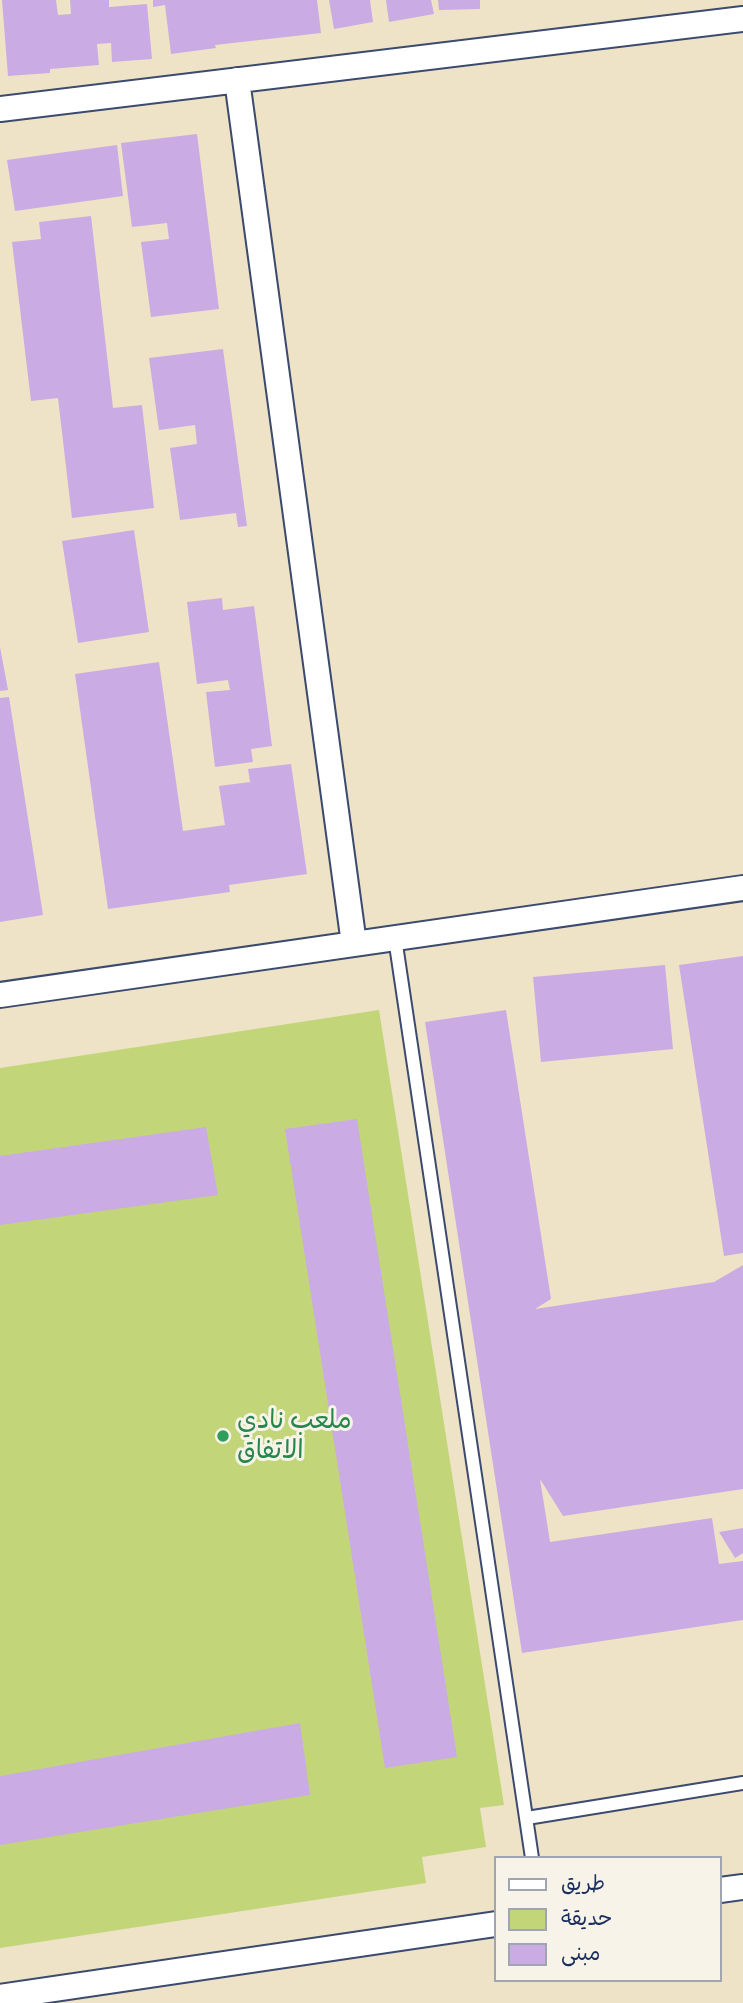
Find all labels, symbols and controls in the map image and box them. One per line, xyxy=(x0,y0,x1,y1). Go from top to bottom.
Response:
place label: ملعب نادي الاتفاق xyxy=(237,1405,352,1466)
marker: ملعب نادي الاتفاق xyxy=(215,1428,231,1444)
legend xyxy=(494,1856,722,1982)
text: طريق xyxy=(561,1868,605,1897)
text: حديقة xyxy=(561,1903,612,1932)
text: مبنى xyxy=(561,1938,600,1967)

